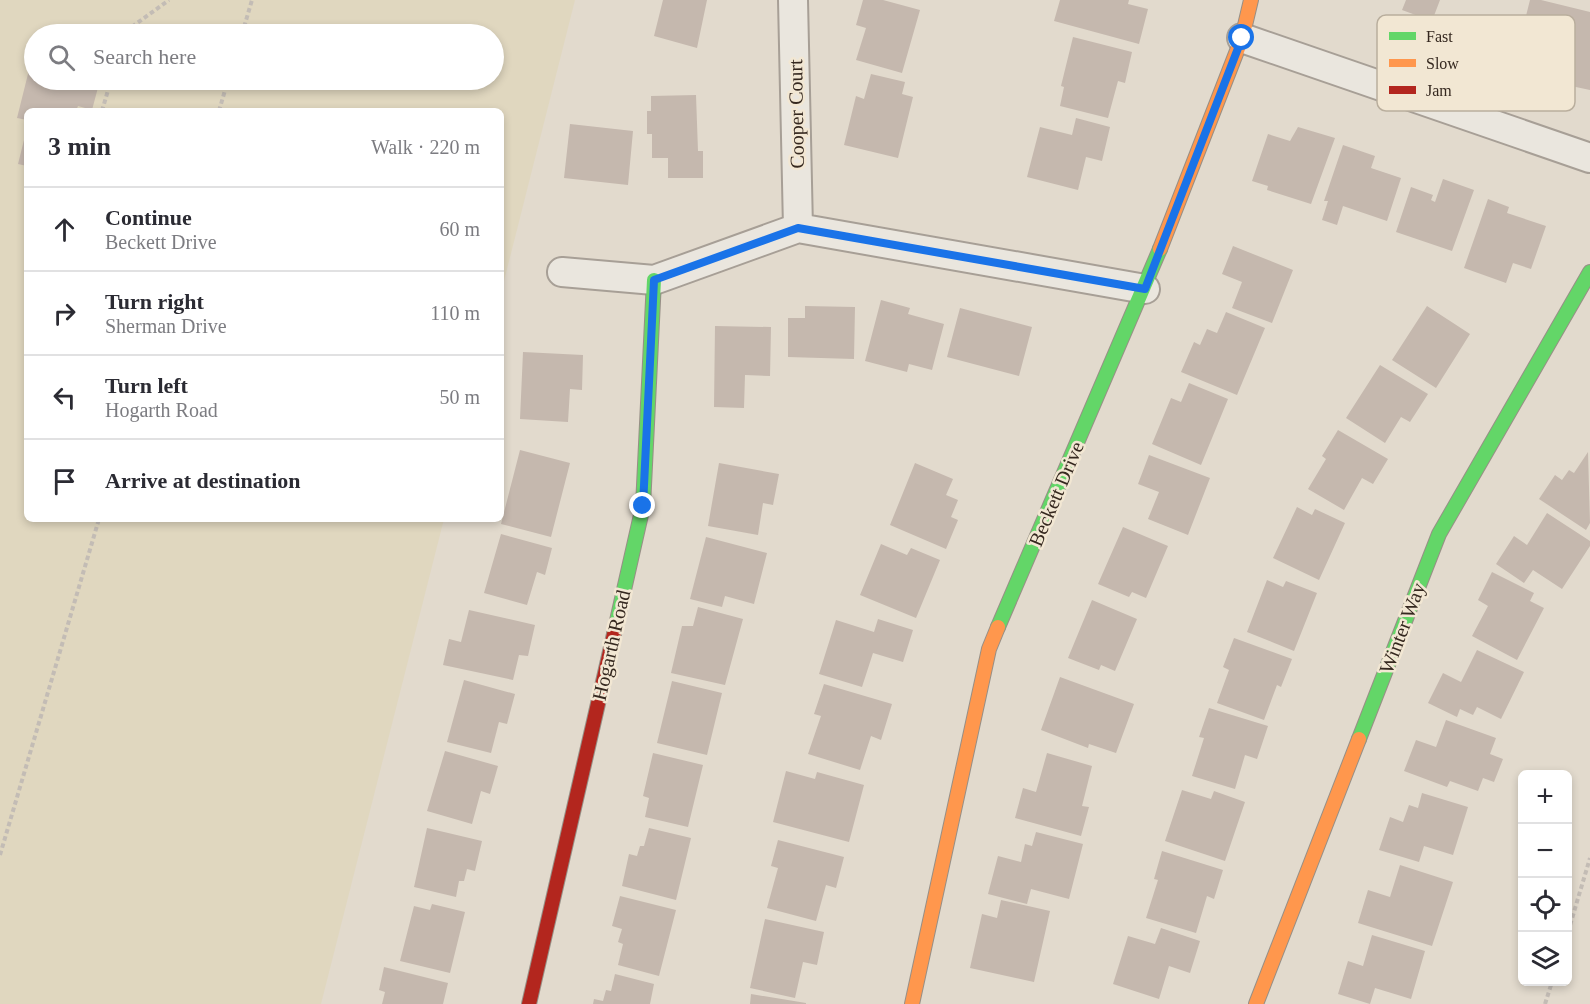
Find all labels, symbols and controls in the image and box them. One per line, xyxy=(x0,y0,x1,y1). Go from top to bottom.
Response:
legend xyxy=(1377,15,1575,111)
search box xyxy=(24,24,504,90)
route start xyxy=(1228,24,1254,50)
text: Fast xyxy=(1426,28,1453,45)
icon: search xyxy=(45,41,78,74)
text: Search here xyxy=(93,44,196,69)
text: Slow xyxy=(1426,55,1459,72)
street label: Cooper Court xyxy=(784,59,809,169)
text: Jam xyxy=(1426,82,1452,99)
text: 3 min xyxy=(48,132,111,161)
text: Walk · 220 m xyxy=(371,136,480,158)
text: Continue xyxy=(105,205,192,230)
icon: ahead xyxy=(48,213,81,246)
text: 60 m xyxy=(439,218,480,240)
text: Beckett Drive xyxy=(105,231,217,253)
text: Turn right xyxy=(105,289,204,314)
icon: right xyxy=(48,297,81,330)
text: 110 m xyxy=(430,302,480,324)
text: Sherman Drive xyxy=(105,315,227,337)
text: Turn left xyxy=(105,373,188,398)
icon: left xyxy=(48,381,81,414)
text: 50 m xyxy=(439,386,480,408)
text: Hogarth Road xyxy=(105,399,218,421)
street label: Beckett Drive xyxy=(1024,438,1088,550)
icon: arrive xyxy=(48,465,81,498)
text: Arrive at destination xyxy=(105,468,301,493)
route end xyxy=(629,492,655,518)
street label: Winter Way xyxy=(1375,579,1430,677)
street label: Hogarth Road xyxy=(588,588,635,703)
map controls xyxy=(1518,770,1572,986)
button: + xyxy=(1518,770,1572,824)
button: − xyxy=(1518,824,1572,878)
button: locate xyxy=(1518,878,1572,932)
button: layers xyxy=(1518,932,1572,986)

